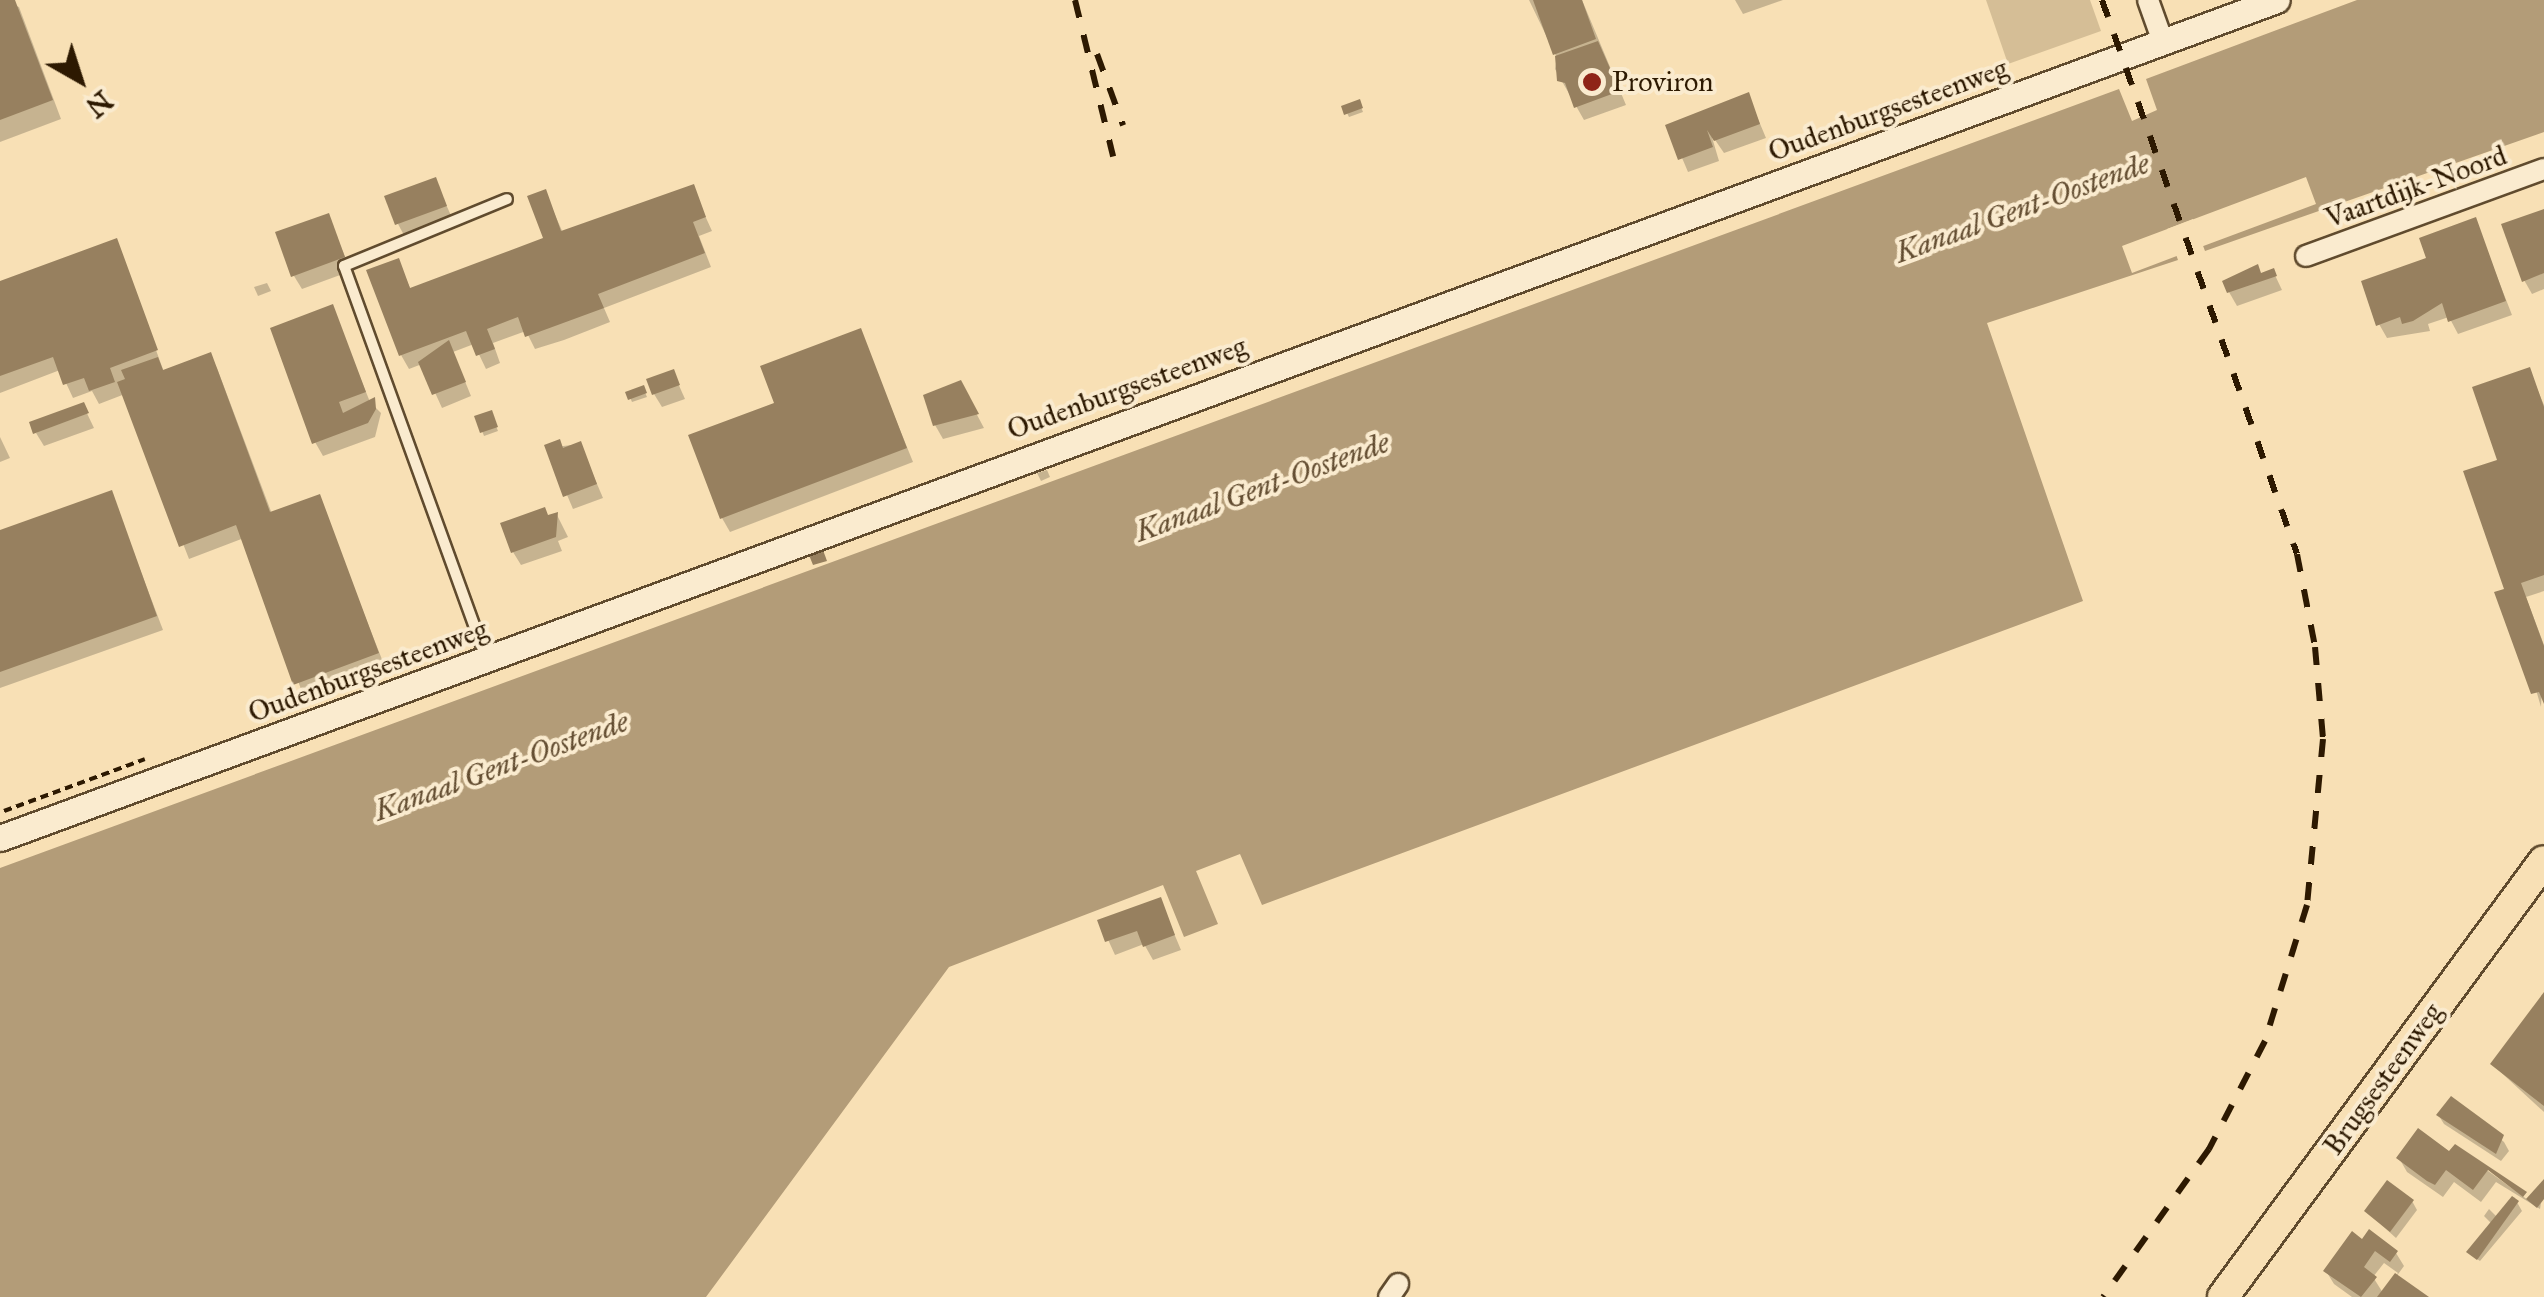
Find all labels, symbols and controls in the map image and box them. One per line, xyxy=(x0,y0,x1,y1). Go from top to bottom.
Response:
north arrow xyxy=(30,30,130,130)
street label: Oudenburgsesteenweg xyxy=(1764,51,2012,169)
place label: Proviron xyxy=(1612,65,1713,99)
marker: Proviron xyxy=(1581,71,1603,93)
text: N xyxy=(79,83,119,125)
street label: Vaartdijk-Noord xyxy=(2321,139,2511,235)
water label: Kanaal Gent-Oostende xyxy=(1890,145,2154,271)
street label: Oudenburgsesteenweg xyxy=(1003,329,1251,447)
water label: Kanaal Gent-Oostende xyxy=(1130,424,1394,550)
street label: Oudenburgsesteenweg xyxy=(244,612,492,730)
water label: Kanaal Gent-Oostende xyxy=(369,703,633,829)
street label: Brugsesteenweg xyxy=(2316,996,2450,1162)

